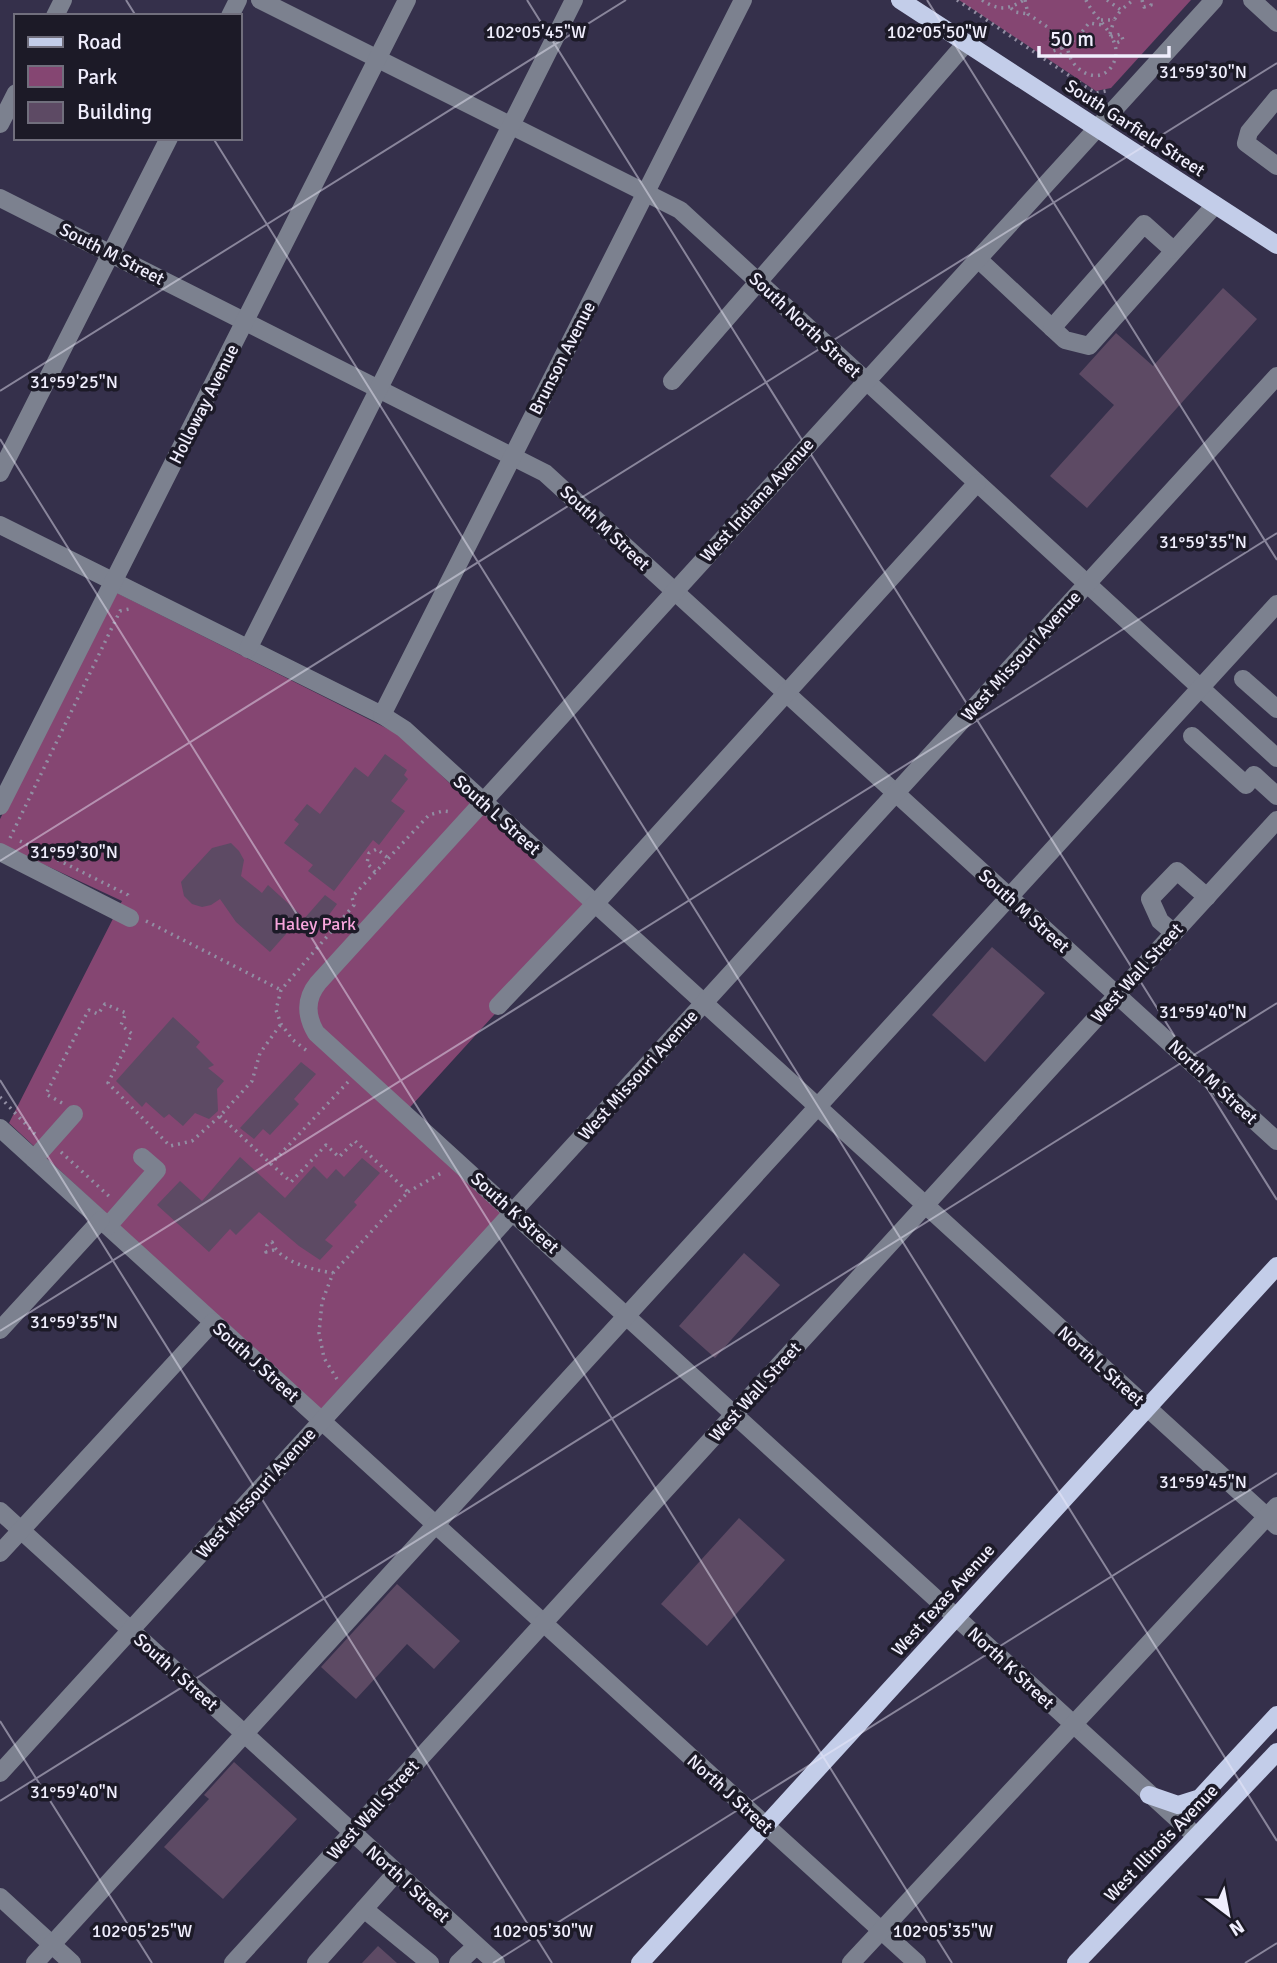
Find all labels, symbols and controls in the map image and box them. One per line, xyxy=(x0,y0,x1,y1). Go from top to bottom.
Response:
legend xyxy=(14,14,242,140)
scale bar xyxy=(1039,14,1168,58)
text: 102°05'45"W xyxy=(486,21,586,43)
text: 102°05'50"W xyxy=(887,21,987,43)
text: 50 m xyxy=(1050,26,1094,52)
text: Road xyxy=(77,29,122,55)
text: 31°59'30"N xyxy=(1159,61,1247,83)
text: Park xyxy=(77,64,118,90)
street label: South Garfield Street xyxy=(1061,75,1209,181)
text: Building xyxy=(77,99,152,125)
street label: South M Street xyxy=(56,218,168,290)
street label: South North Street xyxy=(745,268,865,382)
street label: Brunson Avenue xyxy=(524,298,600,418)
street label: Holloway Avenue xyxy=(164,341,244,467)
text: 31°59'25"N xyxy=(30,371,118,393)
street label: West Indiana Avenue xyxy=(695,433,819,567)
street label: South M Street xyxy=(556,481,654,575)
text: 31°59'35"N xyxy=(1159,531,1247,553)
street label: West Missouri Avenue xyxy=(957,586,1085,726)
street label: South L Street xyxy=(449,770,545,860)
text: 31°59'30"N xyxy=(30,841,118,863)
street label: South M Street xyxy=(974,864,1074,958)
park label: Haley Park xyxy=(274,913,356,935)
street label: West Wall Street xyxy=(1086,919,1188,1027)
text: 31°59'40"N xyxy=(1159,1001,1247,1023)
street label: West Missouri Avenue xyxy=(574,1005,702,1145)
street label: North M Street xyxy=(1164,1035,1262,1129)
street label: South K Street xyxy=(466,1168,564,1258)
text: 31°59'35"N xyxy=(30,1311,118,1333)
street label: South J Street xyxy=(208,1318,304,1406)
street label: North L Street xyxy=(1053,1321,1149,1411)
street label: West Wall Street xyxy=(704,1338,806,1446)
street label: West Missouri Avenue xyxy=(192,1423,320,1563)
text: 31°59'45"N xyxy=(1159,1471,1247,1493)
street label: West Texas Avenue xyxy=(887,1539,999,1661)
street label: North K Street xyxy=(963,1622,1059,1714)
street label: South I Street xyxy=(129,1629,223,1715)
street label: North J Street xyxy=(683,1750,777,1838)
street label: West Wall Street xyxy=(322,1756,424,1864)
street label: West Illinois Avenue xyxy=(1099,1780,1223,1906)
text: 31°59'40"N xyxy=(30,1781,118,1803)
street label: North I Street xyxy=(362,1841,454,1927)
north arrow xyxy=(1193,1879,1263,1949)
text: N xyxy=(1225,1914,1248,1941)
text: 102°05'25"W xyxy=(92,1920,192,1942)
text: 102°05'30"W xyxy=(493,1920,593,1942)
text: 102°05'35"W xyxy=(893,1920,993,1942)

